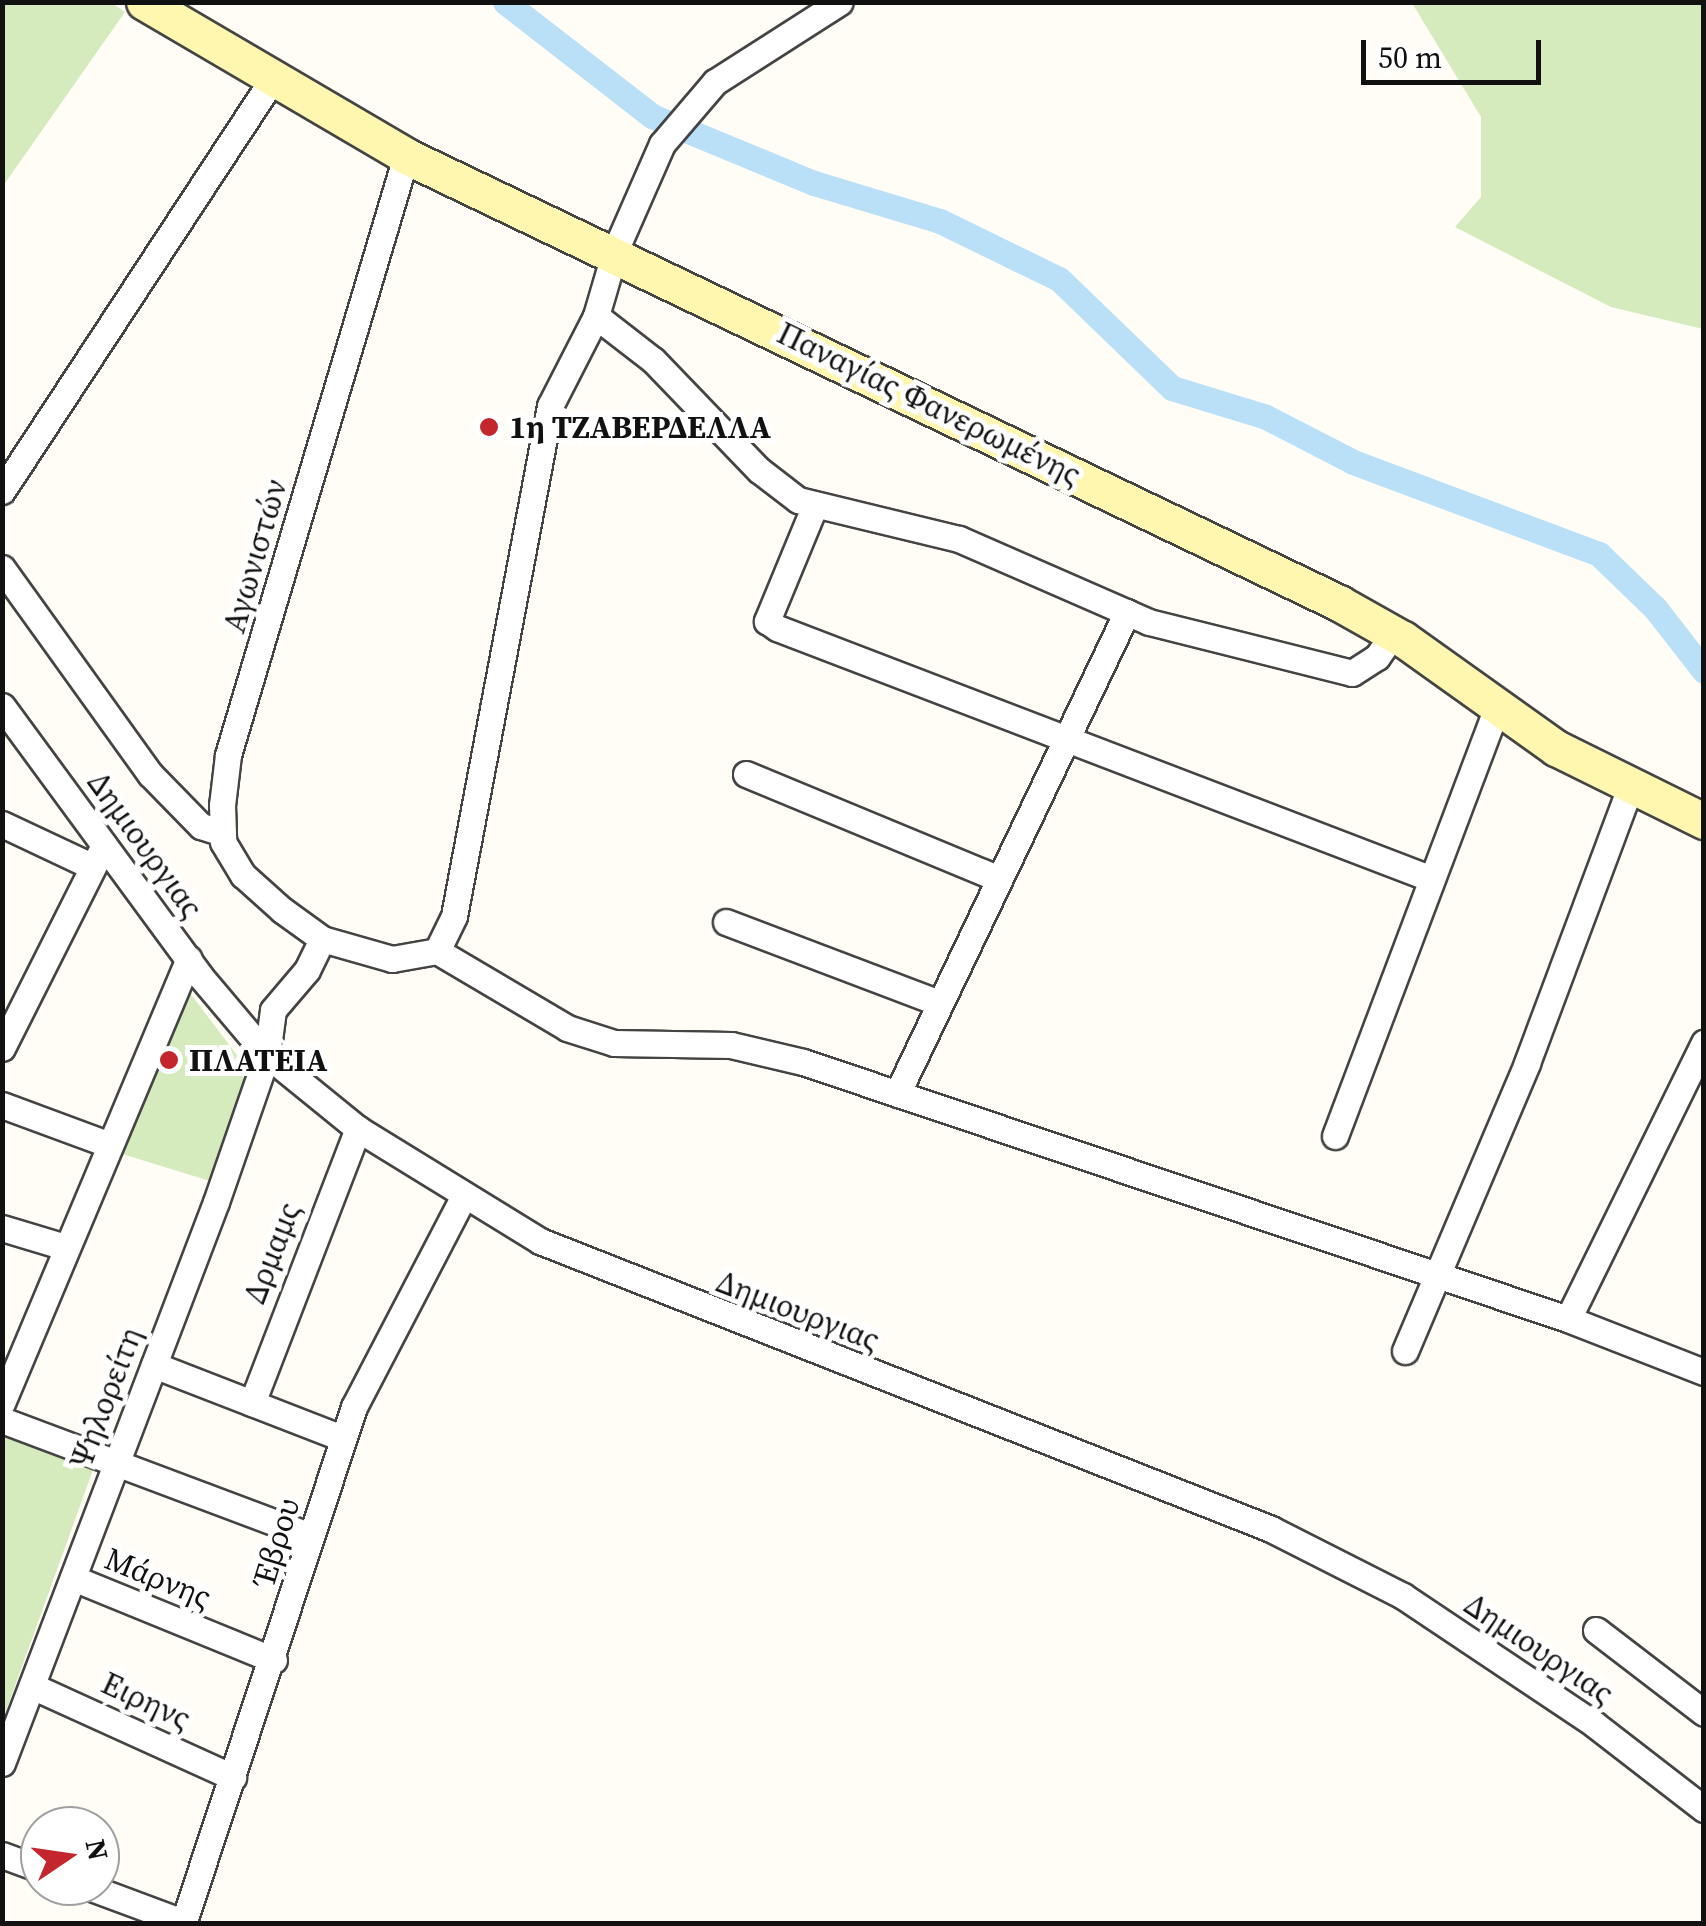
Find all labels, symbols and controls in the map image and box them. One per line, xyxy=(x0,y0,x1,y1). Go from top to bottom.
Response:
scale bar xyxy=(1366,20,1546,82)
text: 50 m xyxy=(1378,37,1442,78)
street label: Παναγίας Φανερωμένης xyxy=(771,314,1087,494)
place label: 1η ΤΖΑΒΕΡΔΕΛΛΑ xyxy=(509,408,771,446)
marker: 1η ΤΖΑΒΕΡΔΕΛΛΑ xyxy=(478,416,500,438)
street label: Αγωνιστών xyxy=(215,475,295,637)
street label: Δημιουργιας xyxy=(79,764,211,926)
place label: ΠΛΑΤΕΙΑ xyxy=(189,1041,328,1079)
marker: ΠΛΑΤΕΙΑ xyxy=(158,1049,180,1071)
street label: Δρμαμς xyxy=(235,1197,309,1309)
street label: Δημιουργιας xyxy=(711,1262,885,1360)
street label: Ψηλορείτη xyxy=(62,1322,150,1474)
street label: Έβρου xyxy=(244,1493,308,1593)
street label: Μάρνης xyxy=(99,1539,217,1617)
street label: Δημιουργιας xyxy=(1457,1585,1621,1713)
street label: Ειρηνς xyxy=(95,1664,197,1738)
north arrow xyxy=(20,1806,120,1906)
text: N xyxy=(76,1835,118,1864)

